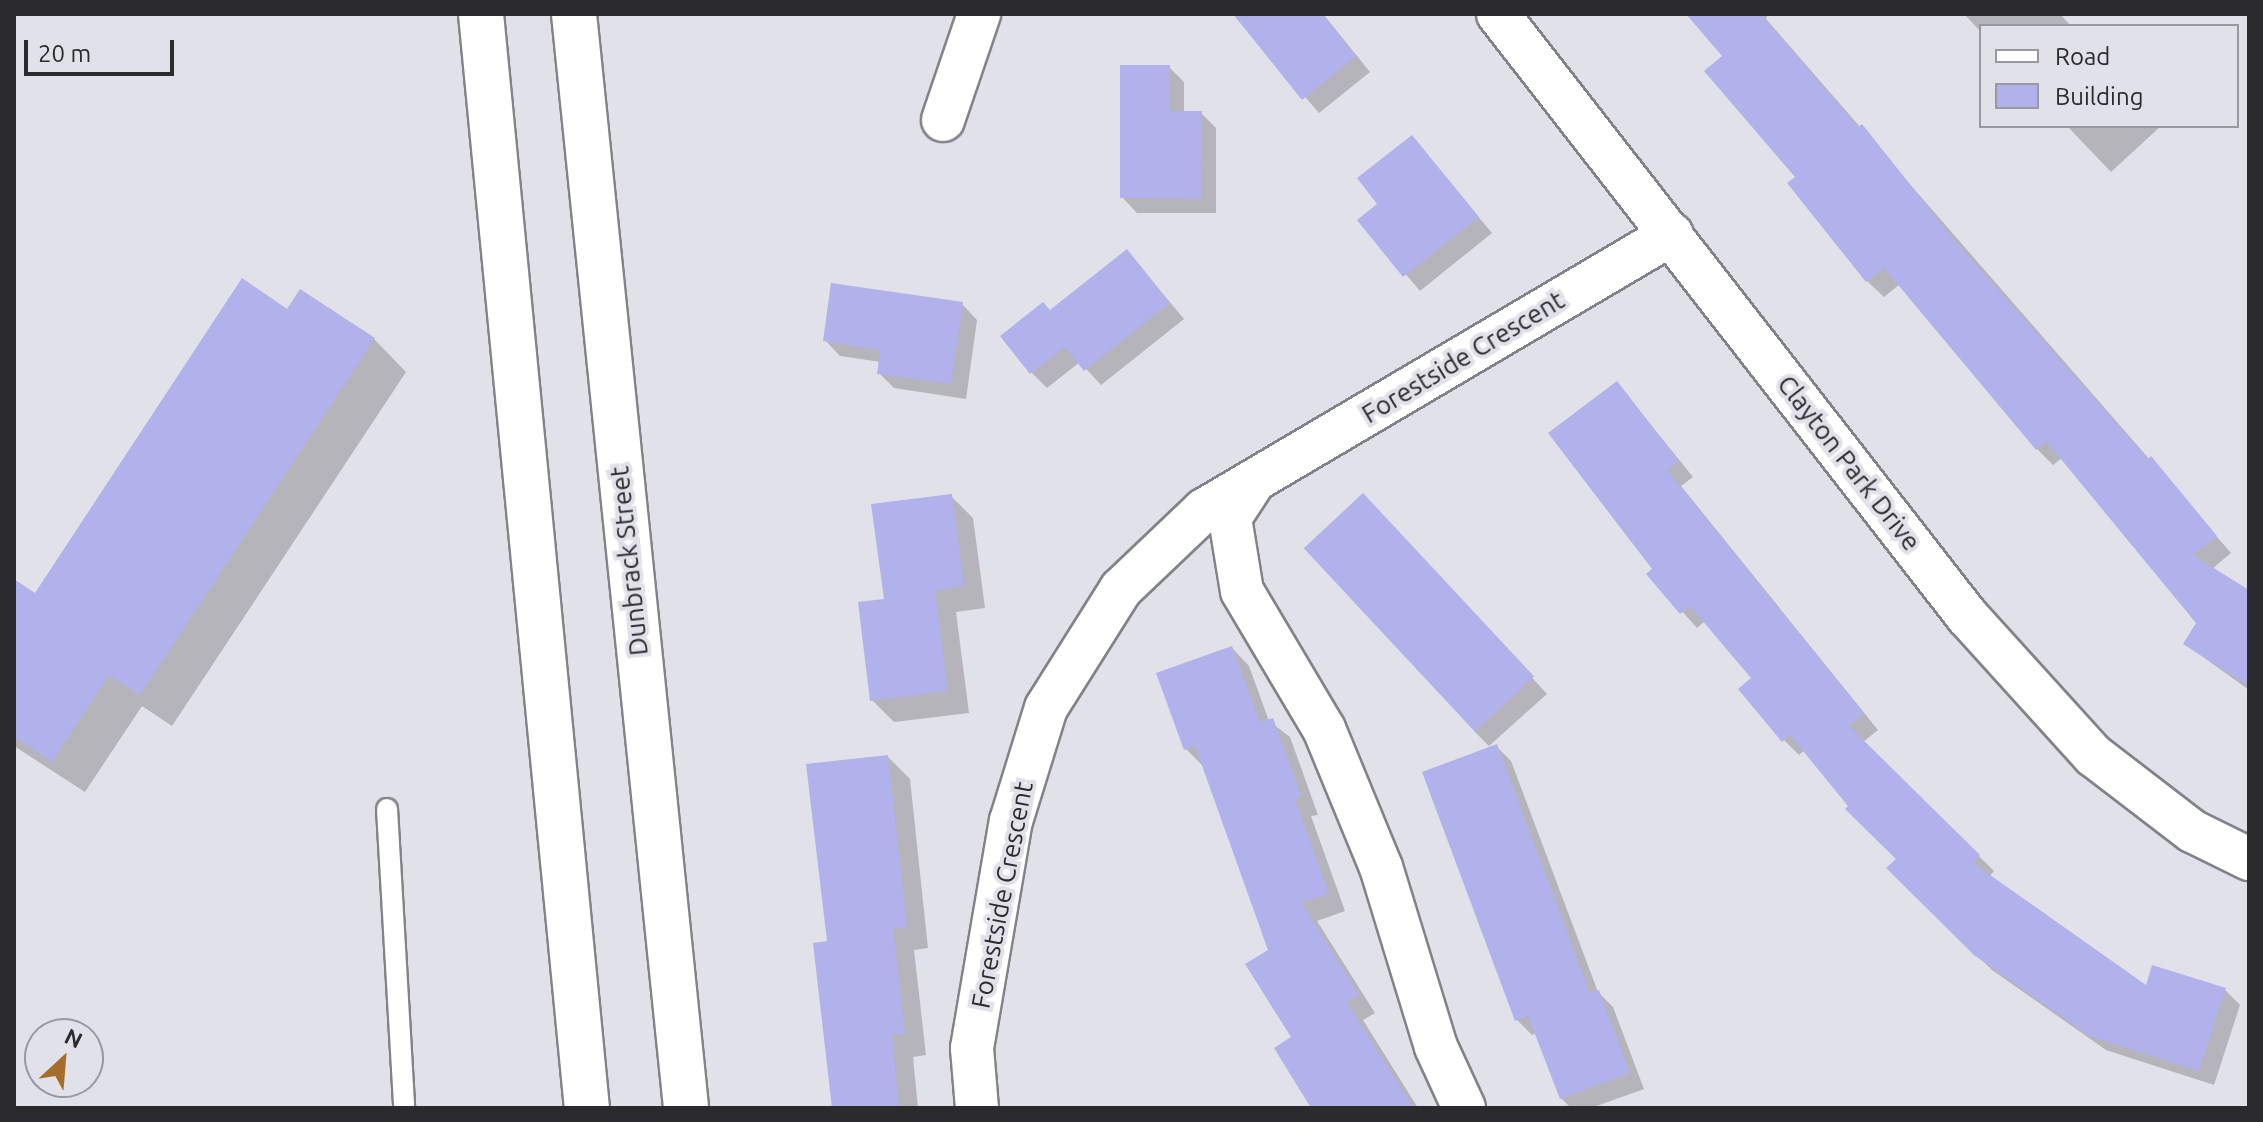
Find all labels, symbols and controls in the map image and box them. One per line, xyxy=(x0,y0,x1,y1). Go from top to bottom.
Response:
scale bar xyxy=(28,24,178,74)
legend xyxy=(1979,24,2239,128)
text: 20 m xyxy=(38,40,91,67)
text: Road xyxy=(2055,43,2110,70)
text: Building xyxy=(2055,83,2143,110)
street label: Forestside Crescent xyxy=(1356,284,1570,430)
street label: Clayton Park Drive xyxy=(1771,369,1927,557)
street label: Dunbrack Street xyxy=(604,465,654,657)
street label: Forestside Crescent xyxy=(965,779,1039,1011)
north arrow xyxy=(24,1018,104,1098)
text: N xyxy=(61,1023,87,1053)

